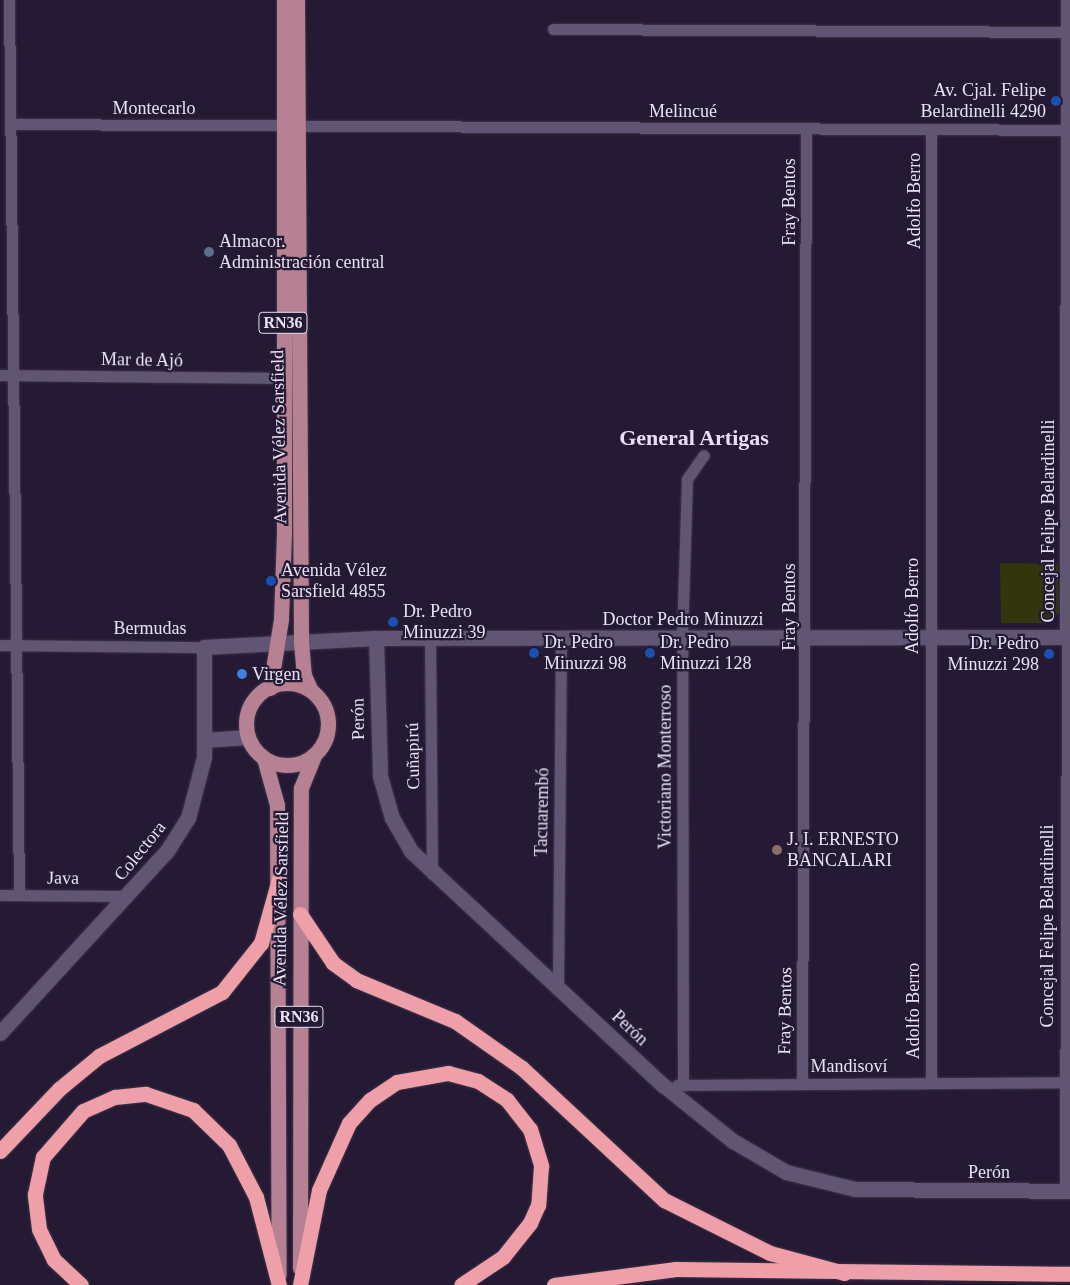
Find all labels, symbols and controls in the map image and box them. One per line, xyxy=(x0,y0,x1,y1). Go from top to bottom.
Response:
place label: Av. Cjal. Felipe Belardinelli 4290 xyxy=(921,80,1046,122)
marker: Av. Cjal. Felipe Belardinelli 4290 xyxy=(1050,95,1062,107)
street label: Montecarlo xyxy=(113,97,195,119)
street label: Melincué xyxy=(649,100,717,122)
street label: Adolfo Berro xyxy=(903,153,925,249)
street label: Fray Bentos xyxy=(778,158,800,246)
place label: Almacor. Administración central xyxy=(219,231,384,274)
marker: Almacor. Administración central xyxy=(203,246,215,258)
road number: RN36 xyxy=(258,309,308,336)
street label: Mar de Ajó xyxy=(100,348,184,372)
street label: Avenida Vélez Sarsfield xyxy=(267,350,291,524)
street label: Concejal Felipe Belardinelli xyxy=(1037,420,1059,622)
district label: General Artigas xyxy=(619,425,769,451)
street label: Adolfo Berro xyxy=(901,558,923,654)
place label: Avenida Vélez Sarsfield 4855 xyxy=(281,560,387,602)
street label: Fray Bentos xyxy=(778,563,800,651)
marker: Avenida Vélez Sarsfield 4855 xyxy=(265,575,277,587)
place label: Dr. Pedro Minuzzi 39 xyxy=(403,601,485,644)
street label: Doctor Pedro Minuzzi xyxy=(603,608,763,630)
marker: Dr. Pedro Minuzzi 39 xyxy=(387,616,399,628)
street label: Bermudas xyxy=(114,617,186,639)
place label: Dr. Pedro Minuzzi 98 xyxy=(544,632,626,674)
place label: Dr. Pedro Minuzzi 128 xyxy=(660,632,751,674)
place label: Dr. Pedro Minuzzi 298 xyxy=(948,633,1039,676)
marker: Dr. Pedro Minuzzi 98 xyxy=(528,647,540,659)
marker: Dr. Pedro Minuzzi 128 xyxy=(644,647,656,659)
marker: Dr. Pedro Minuzzi 298 xyxy=(1043,648,1055,660)
place label: Virgen xyxy=(252,663,301,685)
marker: Virgen xyxy=(236,668,248,680)
street label: Victoriano Monterroso xyxy=(654,685,676,849)
street label: Perón xyxy=(347,698,369,740)
street label: Cuñapirú xyxy=(402,722,424,790)
street label: Tacuarembó xyxy=(530,767,554,857)
street label: Avenida Vélez Sarsfield xyxy=(269,812,293,986)
street label: Colectora xyxy=(110,817,170,885)
street label: Concejal Felipe Belardinelli xyxy=(1036,825,1058,1027)
place label: J. I. ERNESTO BANCALARI xyxy=(787,829,899,872)
marker: J. I. ERNESTO BANCALARI xyxy=(771,844,783,856)
street label: Java xyxy=(47,867,79,889)
street label: Adolfo Berro xyxy=(902,963,924,1059)
street label: Fray Bentos xyxy=(773,967,797,1055)
road number: RN36 xyxy=(274,1004,324,1030)
street label: Perón xyxy=(607,1006,653,1050)
street label: Mandisoví xyxy=(810,1055,888,1077)
street label: Perón xyxy=(968,1161,1010,1183)

